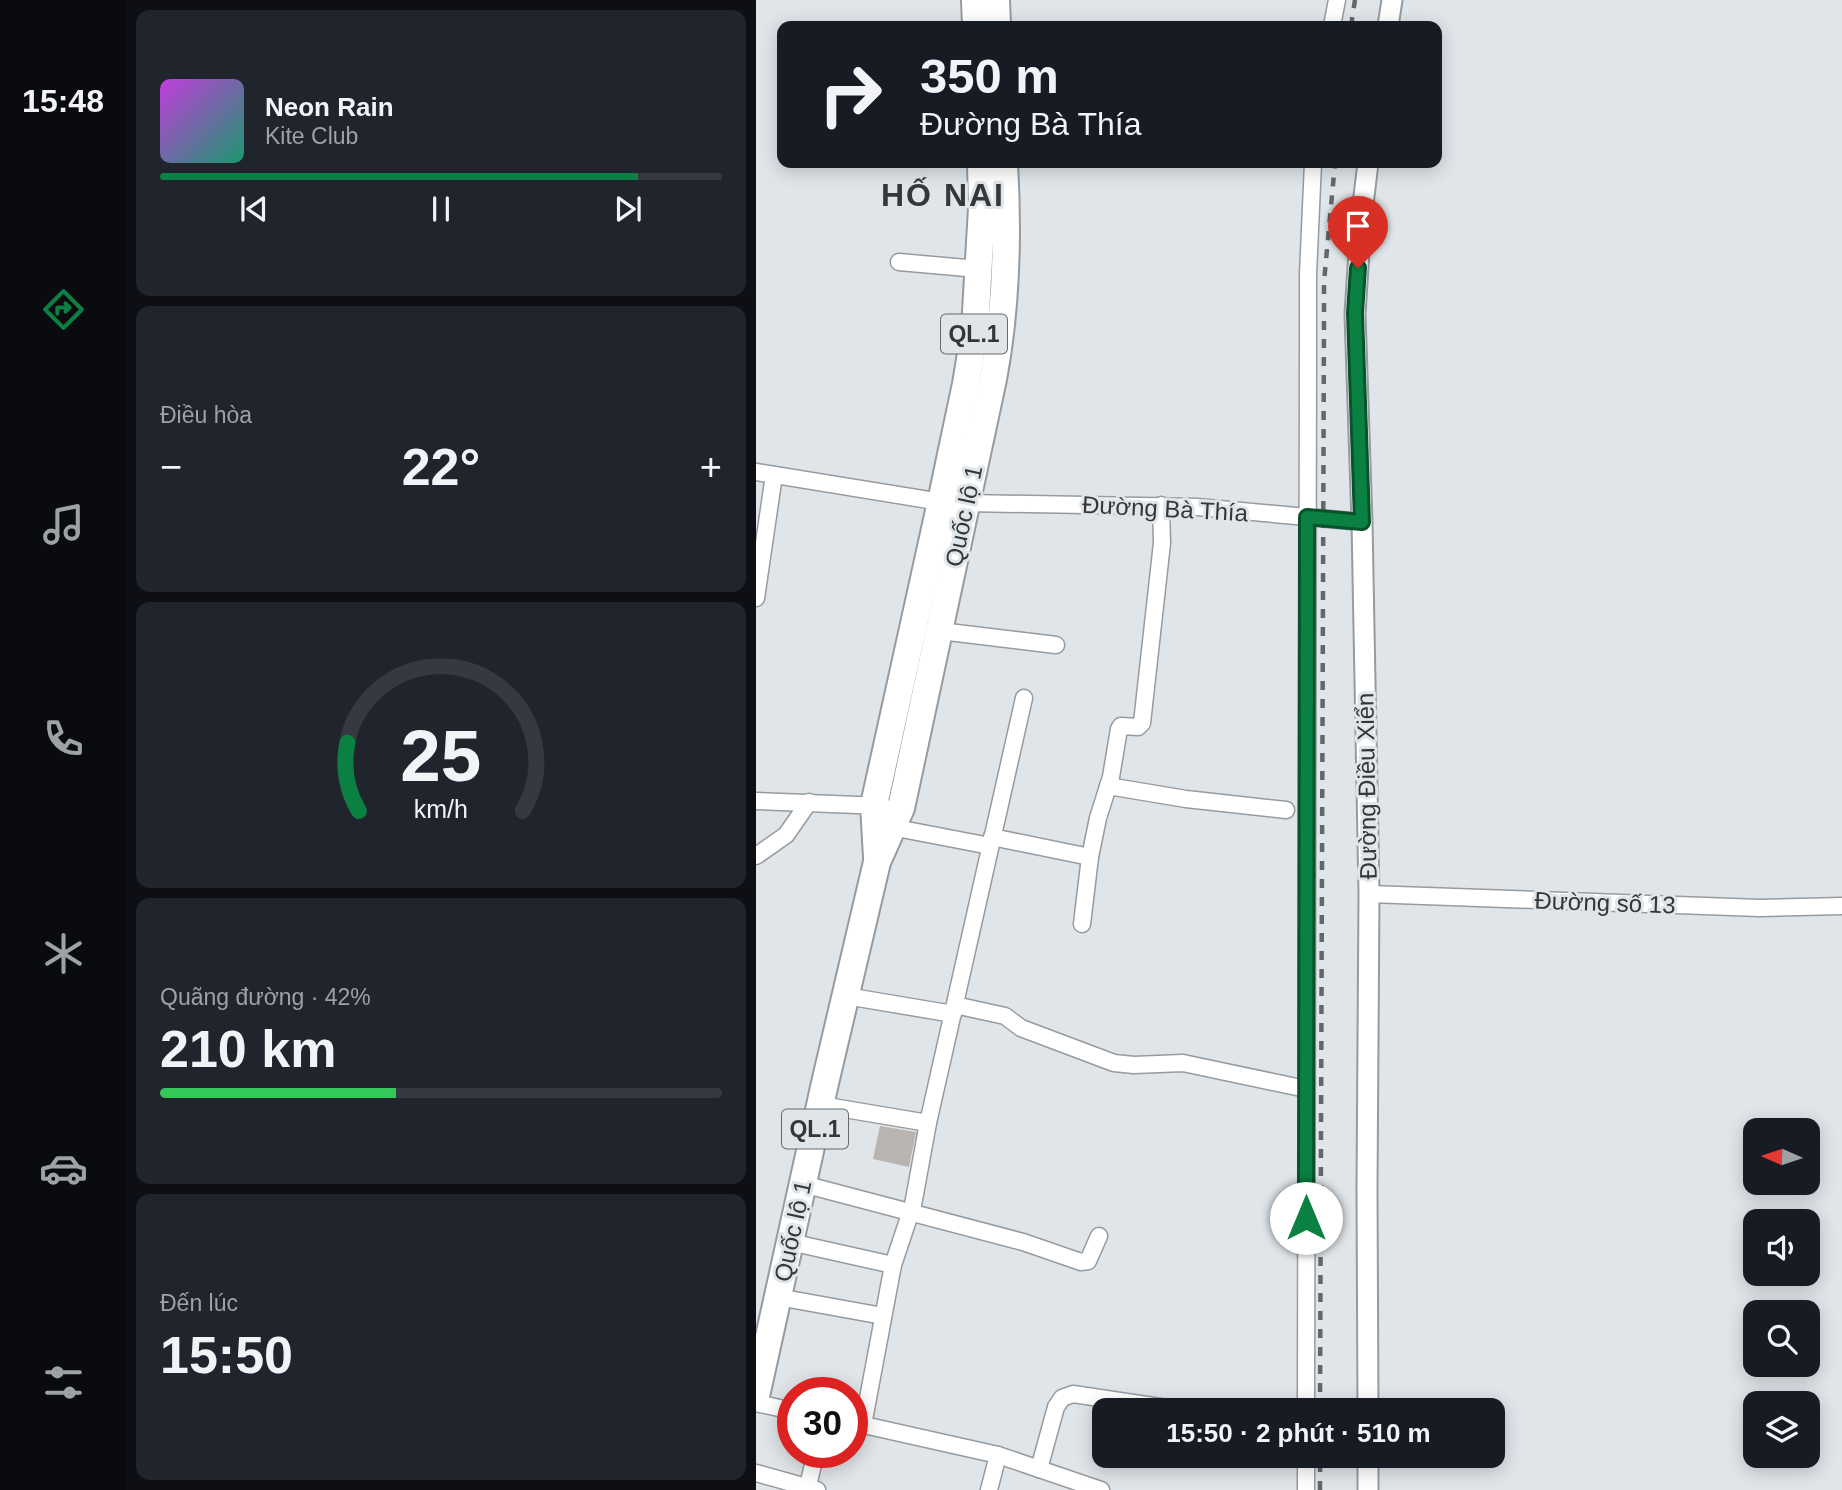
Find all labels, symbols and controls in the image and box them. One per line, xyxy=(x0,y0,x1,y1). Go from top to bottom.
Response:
icon: right xyxy=(805,49,896,140)
text: 350 m xyxy=(920,49,1059,103)
text: 15:48 xyxy=(22,83,104,119)
text: Neon Rain xyxy=(265,92,394,122)
text: Đường Bà Thía xyxy=(920,106,1141,142)
text: Kite Club xyxy=(265,123,358,149)
district label: HỐ NAI xyxy=(881,177,1005,213)
icon: previous xyxy=(235,190,273,228)
icon: pause xyxy=(422,190,460,228)
icon: next xyxy=(609,190,647,228)
pin xyxy=(1328,196,1388,268)
icon: arrive xyxy=(1339,207,1377,245)
icon: directions xyxy=(39,285,88,334)
road number: QL.1 xyxy=(941,314,1007,354)
text: Điều hòa xyxy=(160,402,252,428)
text: 22° xyxy=(402,438,480,496)
text: − xyxy=(160,446,182,488)
text: + xyxy=(700,446,722,488)
street label: Quốc lộ 1 xyxy=(940,463,987,569)
street label: Đường Bà Thía xyxy=(1081,491,1249,526)
icon: music xyxy=(39,500,88,549)
street label: Đường Điều Xiển xyxy=(1351,693,1382,880)
icon: phone xyxy=(39,714,88,763)
text: 25 xyxy=(401,715,481,796)
text: km/h xyxy=(414,795,468,823)
street label: Đường số 13 xyxy=(1534,887,1676,918)
icon: climate xyxy=(39,929,88,978)
text: Quãng đường · 42% xyxy=(160,984,371,1010)
text: 210 km xyxy=(160,1020,336,1078)
road number: QL.1 xyxy=(782,1110,848,1148)
north arrow xyxy=(1743,1118,1820,1195)
map controls xyxy=(1743,1118,1820,1468)
icon: car xyxy=(39,1144,88,1193)
street label: Quốc lộ 1 xyxy=(769,1178,816,1284)
position arrow xyxy=(1269,1181,1343,1255)
button: sound xyxy=(1743,1209,1820,1286)
text: Đến lúc xyxy=(160,1290,238,1316)
button: search xyxy=(1743,1300,1820,1377)
text: 15:50 xyxy=(160,1326,293,1384)
icon: filters xyxy=(39,1358,88,1407)
speed limit sign: 30 xyxy=(777,1377,868,1468)
button: layers xyxy=(1743,1391,1820,1468)
text: 15:50 · 2 phút · 510 m xyxy=(1166,1418,1431,1448)

